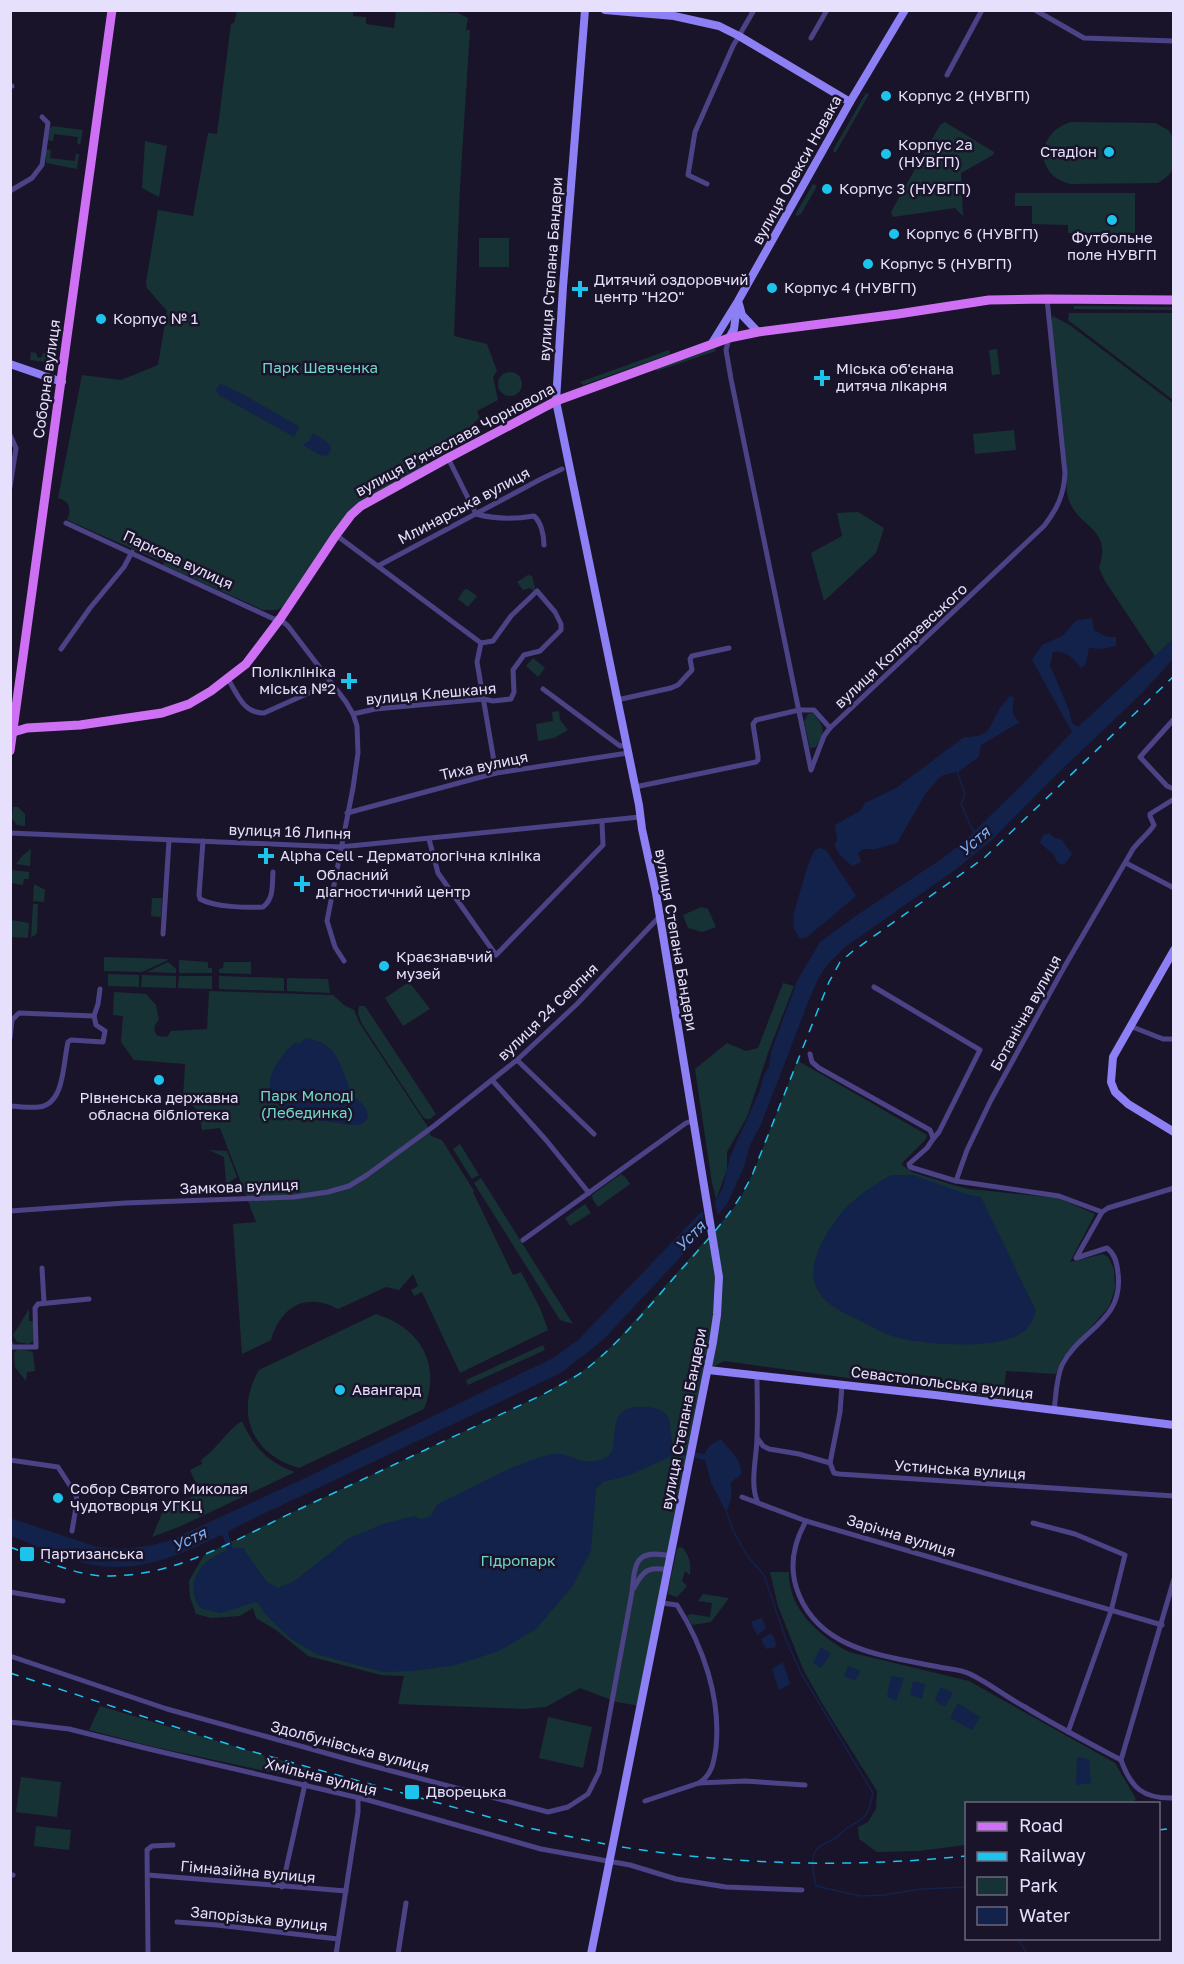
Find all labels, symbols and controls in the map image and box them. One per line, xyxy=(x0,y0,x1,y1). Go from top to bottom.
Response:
place label: Корпус 2 (НУВГП) xyxy=(898,86,1030,104)
marker: Корпус 2 (НУВГП) xyxy=(879,89,893,103)
street label: вулиця Олекси Новака xyxy=(748,92,845,247)
place label: Корпус 2а (НУВГП) xyxy=(898,135,973,170)
place label: Стадіон xyxy=(1040,142,1097,160)
marker: Стадіон xyxy=(1102,145,1116,159)
marker: Корпус 2а (НУВГП) xyxy=(879,147,893,161)
street label: вулиця Степана Бандери xyxy=(535,176,565,362)
place label: Корпус 3 (НУВГП) xyxy=(839,179,972,197)
marker: Корпус 3 (НУВГП) xyxy=(820,182,834,196)
marker: Футбольне поле НУВГП xyxy=(1105,213,1119,227)
place label: Корпус 6 (НУВГП) xyxy=(906,224,1039,242)
marker: Корпус 6 (НУВГП) xyxy=(887,227,901,241)
place label: Футбольне поле НУВГП xyxy=(1067,228,1157,263)
place label: Корпус 5 (НУВГП) xyxy=(880,254,1012,272)
marker: Корпус 5 (НУВГП) xyxy=(861,257,875,271)
place label: Дитячий оздоровчий центр "H2O" xyxy=(594,270,749,305)
place label: Корпус 4 (НУВГП) xyxy=(784,278,917,296)
marker: Дитячий оздоровчий центр "H2O" xyxy=(571,280,589,298)
marker: Корпус 4 (НУВГП) xyxy=(765,281,779,295)
place label: Корпус № 1 xyxy=(113,309,198,327)
marker: Корпус № 1 xyxy=(94,312,108,326)
street label: Соборна вулиця xyxy=(29,318,63,439)
park label: Парк Шевченка xyxy=(262,358,378,376)
place label: Міська об'єнана дитяча лікарня xyxy=(836,359,954,394)
marker: Міська об'єнана дитяча лікарня xyxy=(813,369,831,387)
street label: вулиця Вʼячеслава Чорновола xyxy=(352,379,557,499)
street label: Млинарська вулиця xyxy=(395,463,532,547)
street label: Паркова вулиця xyxy=(121,526,236,592)
street label: вулиця Котляревського xyxy=(830,579,970,711)
place label: Поліклініка міська №2 xyxy=(251,662,336,697)
marker: Поліклініка міська №2 xyxy=(340,672,358,690)
street label: вулиця Клешканя xyxy=(365,678,497,708)
street label: Тиха вулиця xyxy=(438,747,530,783)
street label: вулиця 16 Липня xyxy=(228,820,352,842)
water label: Устя xyxy=(954,821,995,860)
place label: Alpha Cell - Дерматологічна клініка xyxy=(280,846,541,864)
marker: Alpha Cell - Дерматологічна клініка xyxy=(257,847,275,865)
street label: вулиця Степана Бандери xyxy=(652,847,702,1032)
place label: Обласний діагностичний центр xyxy=(316,865,471,900)
marker: Обласний діагностичний центр xyxy=(293,875,311,893)
place label: Краєзнавчий музей xyxy=(396,947,493,982)
street label: Ботанічна вулиця xyxy=(986,952,1064,1073)
marker: Краєзнавчий музей xyxy=(377,959,391,973)
street label: вулиця 24 Серпня xyxy=(493,959,601,1064)
marker: Рівненська державна обласна бібліотека xyxy=(152,1073,166,1087)
park label: Парк Молоді (Лебединка) xyxy=(260,1086,354,1121)
place label: Рівненська державна обласна бібліотека xyxy=(79,1088,239,1123)
street label: Замкова вулиця xyxy=(179,1175,299,1197)
water label: Устя xyxy=(671,1216,710,1256)
street label: вулиця Степана Бандери xyxy=(657,1326,709,1511)
street label: Севастопольська вулиця xyxy=(850,1362,1034,1402)
place label: Авангард xyxy=(352,1380,421,1398)
marker: Авангард xyxy=(333,1383,347,1397)
street label: Устинська вулиця xyxy=(894,1455,1027,1483)
place label: Собор Святого Миколая Чудотворця УГКЦ xyxy=(70,1479,248,1514)
marker: Собор Святого Миколая Чудотворця УГКЦ xyxy=(51,1491,65,1505)
street label: Зарічна вулиця xyxy=(845,1510,958,1560)
water label: Устя xyxy=(169,1522,210,1556)
place label: Партизанська xyxy=(40,1544,144,1562)
marker: Партизанська xyxy=(18,1545,36,1563)
park label: Гідропарк xyxy=(480,1551,556,1569)
street label: Здолбунівська вулиця xyxy=(269,1716,432,1776)
street label: Хмільна вулиця xyxy=(263,1753,379,1799)
place label: Дворецька xyxy=(426,1782,506,1800)
marker: Дворецька xyxy=(403,1783,421,1801)
legend xyxy=(965,1802,1160,1940)
text: Road xyxy=(1019,1814,1063,1836)
text: Railway xyxy=(1019,1844,1086,1866)
street label: Гімназійна вулиця xyxy=(180,1856,316,1886)
text: Park xyxy=(1019,1874,1058,1896)
street label: Запорізька вулиця xyxy=(190,1902,329,1934)
text: Water xyxy=(1019,1904,1070,1926)

